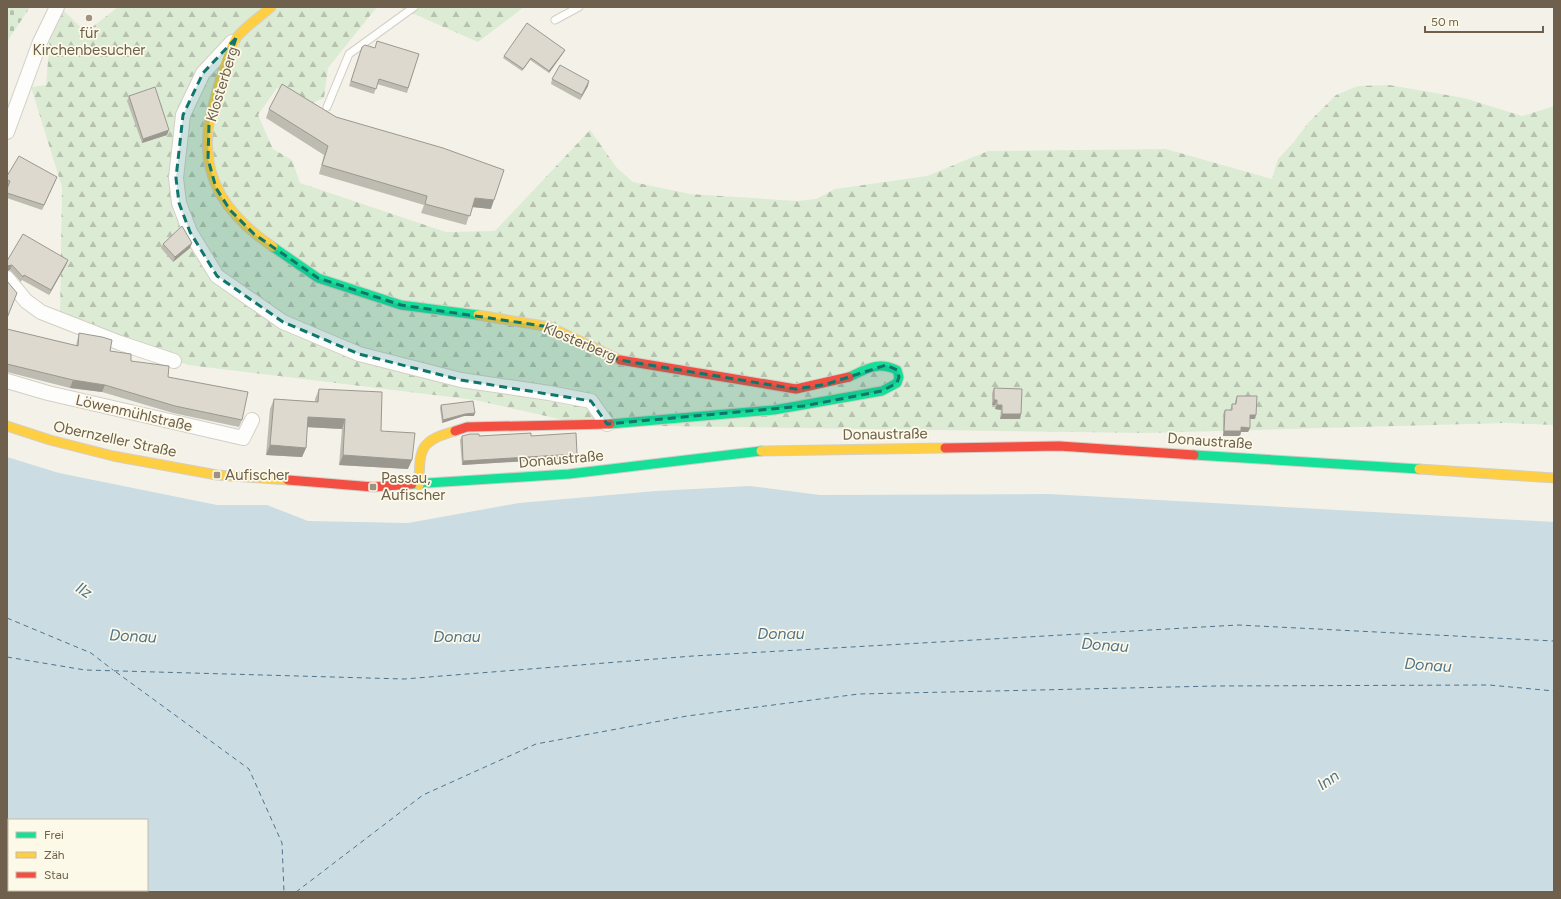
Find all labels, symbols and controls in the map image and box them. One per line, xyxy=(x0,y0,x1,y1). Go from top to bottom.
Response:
scale bar xyxy=(1425,8,1543,34)
marker: für Kirchenbesucher xyxy=(84,13,94,23)
text: 50 m xyxy=(1431,15,1459,29)
place label: für Kirchenbesucher xyxy=(33,24,145,59)
street label: Klosterberg xyxy=(202,44,242,124)
street label: Klosterberg xyxy=(541,318,619,366)
street label: Löwenmühlstraße xyxy=(74,391,194,435)
street label: Obernzeller Straße xyxy=(52,417,178,461)
street label: Donaustraße xyxy=(842,424,928,444)
street label: Donaustraße xyxy=(1167,429,1253,453)
street label: Donaustraße xyxy=(518,446,604,472)
place label: Aufischer xyxy=(225,466,289,484)
place label: Passau, Aufischer xyxy=(381,469,445,504)
marker: Aufischer xyxy=(212,470,222,480)
marker: Passau, Aufischer xyxy=(368,482,378,492)
water label: Ilz xyxy=(72,578,96,602)
water label: Donau xyxy=(757,624,805,643)
water label: Donau xyxy=(109,625,157,647)
water label: Donau xyxy=(433,627,481,646)
water label: Donau xyxy=(1081,634,1129,656)
water label: Donau xyxy=(1404,654,1452,676)
water label: Inn xyxy=(1313,766,1343,794)
legend xyxy=(8,819,148,891)
text: Frei xyxy=(44,828,64,842)
text: Zäh xyxy=(44,848,65,862)
text: Stau xyxy=(44,868,69,882)

